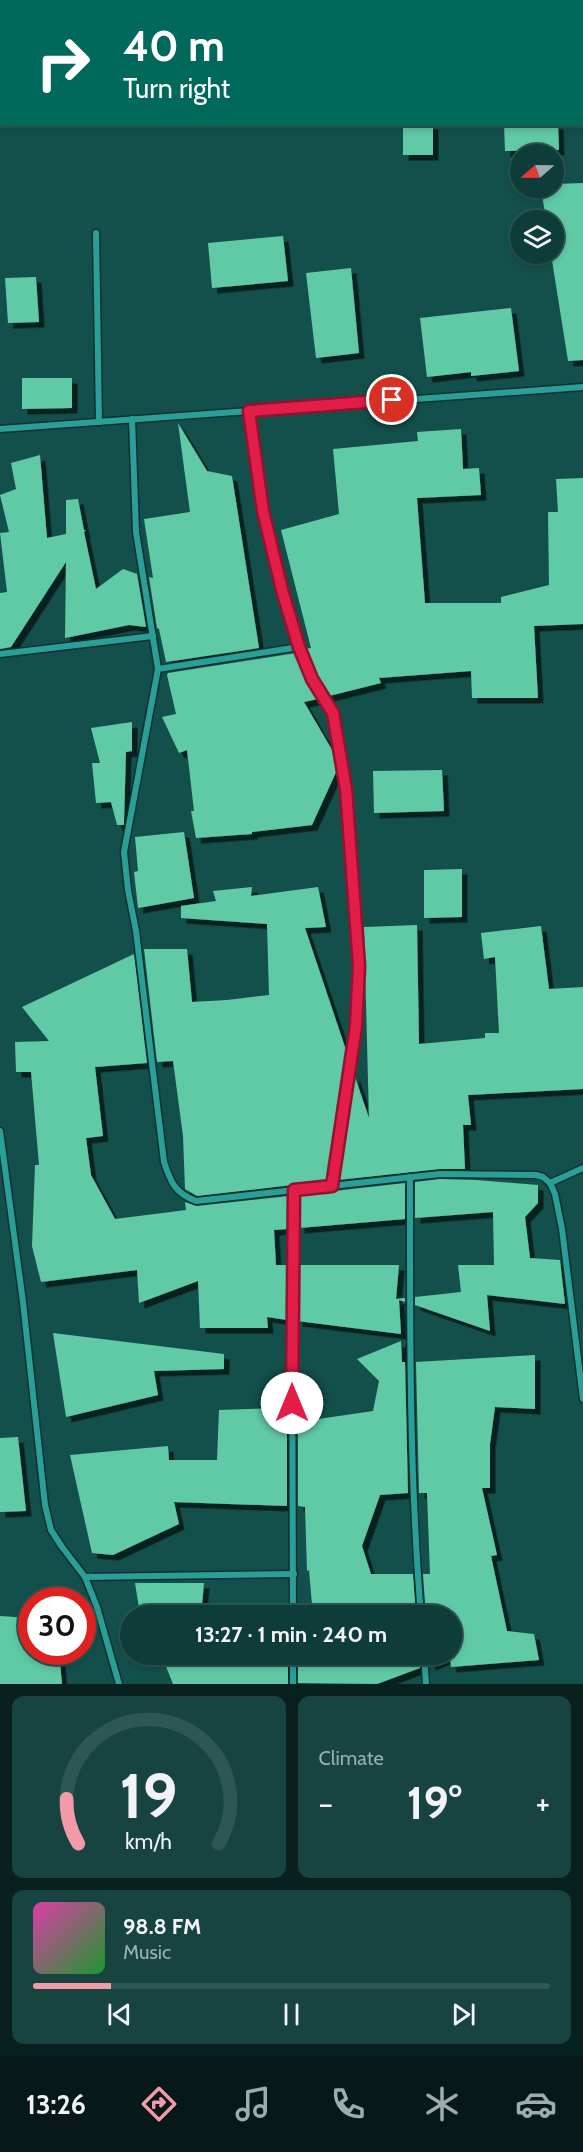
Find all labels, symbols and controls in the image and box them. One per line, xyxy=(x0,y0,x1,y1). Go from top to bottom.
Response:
text: 40 m xyxy=(123,20,225,72)
icon: right xyxy=(24,24,102,102)
text: Turn right xyxy=(123,72,230,105)
north arrow xyxy=(510,144,564,198)
map controls xyxy=(510,144,564,264)
button: layers xyxy=(510,210,564,264)
pin xyxy=(366,374,417,425)
icon: arrive xyxy=(375,383,408,416)
position arrow xyxy=(260,1371,324,1435)
speed limit sign: 30 xyxy=(18,1587,96,1665)
text: 13:27 · 1 min · 240 m xyxy=(195,1621,387,1648)
text: Climate xyxy=(319,1746,384,1770)
text: 19 xyxy=(120,1758,178,1834)
text: 19° xyxy=(407,1776,462,1830)
text: − xyxy=(319,1783,333,1823)
text: + xyxy=(535,1783,550,1823)
text: km/h xyxy=(125,1828,172,1854)
text: 98.8 FM xyxy=(123,1913,201,1940)
text: Music xyxy=(123,1940,171,1964)
icon: previous xyxy=(103,1998,136,2031)
icon: pause xyxy=(275,1998,308,2031)
icon: next xyxy=(447,1998,480,2031)
icon: directions xyxy=(138,2083,180,2125)
icon: music xyxy=(232,2083,274,2125)
icon: phone xyxy=(327,2083,369,2125)
icon: climate xyxy=(421,2083,463,2125)
icon: car xyxy=(515,2083,557,2125)
text: 13:26 xyxy=(26,2088,86,2121)

